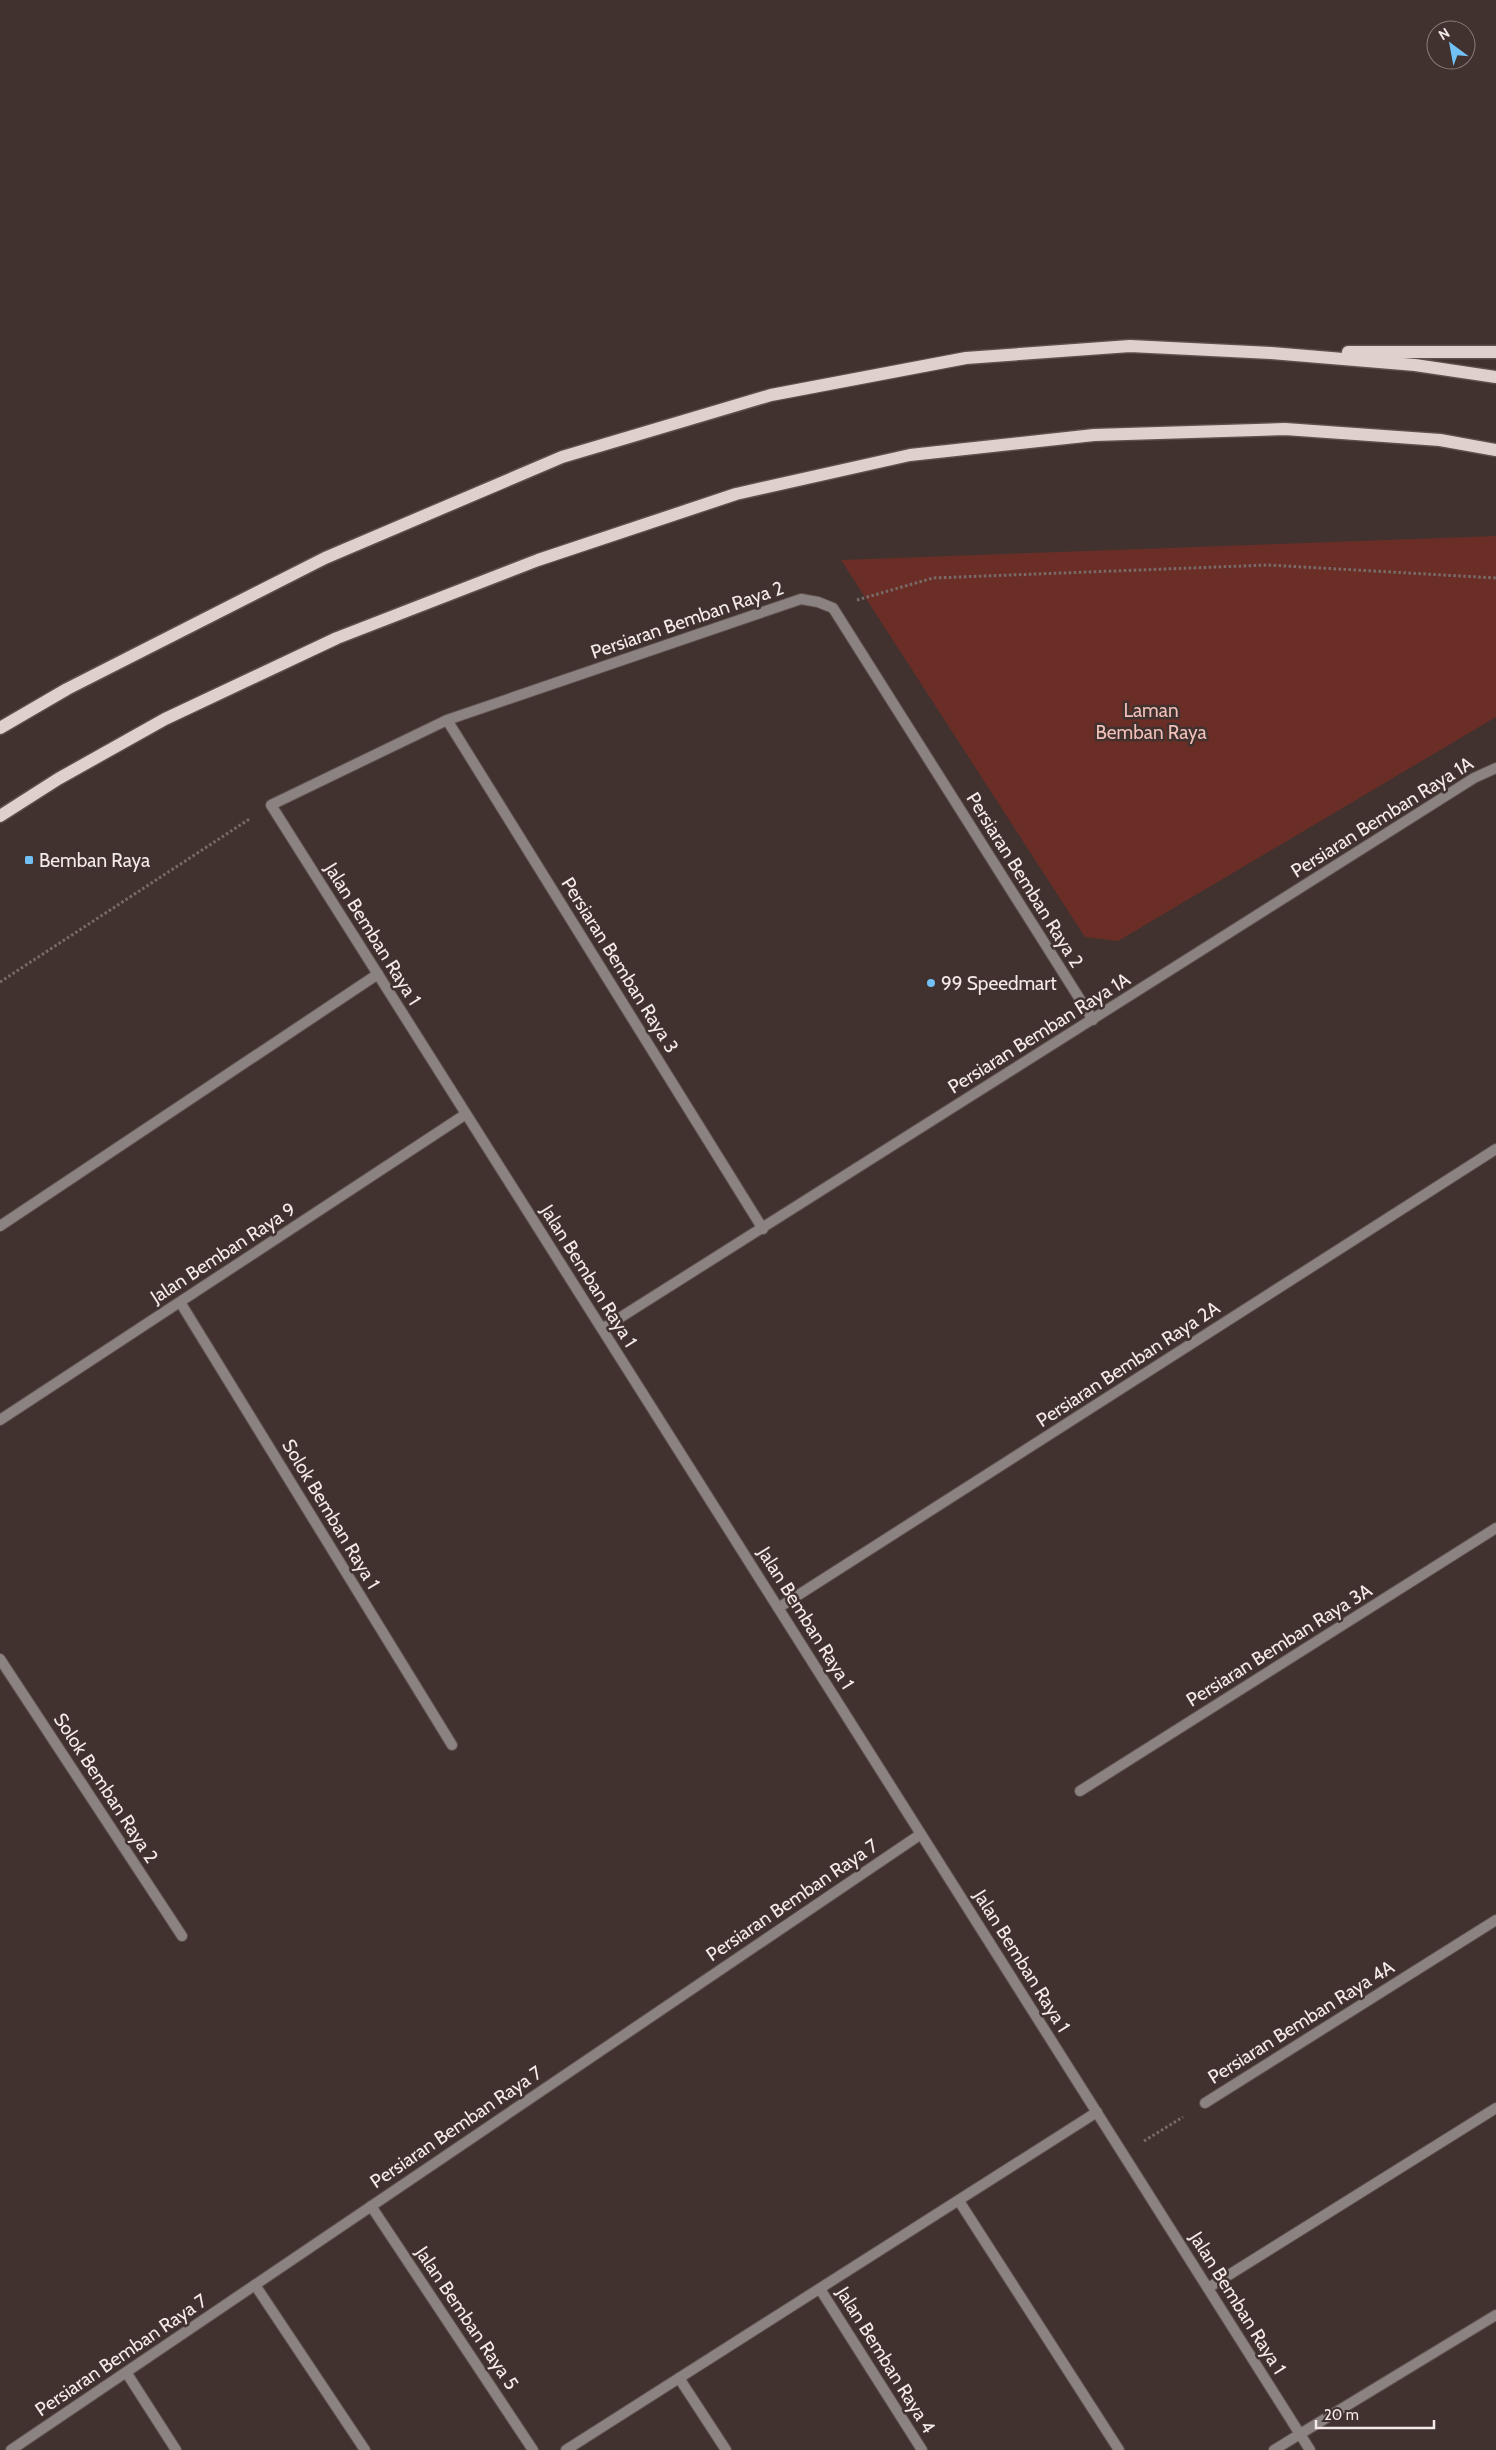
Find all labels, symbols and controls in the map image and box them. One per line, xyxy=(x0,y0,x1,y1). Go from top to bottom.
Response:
north arrow xyxy=(1426,20,1476,70)
text: N xyxy=(1435,24,1453,44)
street label: Persiaran Bemban Raya 2 xyxy=(588,576,786,664)
park label: Laman Bemban Raya xyxy=(1096,699,1207,744)
street label: Persiaran Bemban Raya 1A xyxy=(1287,751,1478,883)
street label: Persiaran Bemban Raya 2 xyxy=(962,788,1088,972)
place label: Bemban Raya xyxy=(39,849,150,872)
marker: Bemban Raya xyxy=(23,854,35,866)
street label: Jalan Bemban Raya 1 xyxy=(319,858,426,1010)
street label: Persiaran Bemban Raya 3 xyxy=(557,873,683,1057)
street label: Persiaran Bemban Raya 1A xyxy=(944,967,1135,1099)
place label: 99 Speedmart xyxy=(941,972,1057,995)
marker: 99 Speedmart xyxy=(925,977,937,989)
street label: Jalan Bemban Raya 9 xyxy=(145,1198,300,1309)
street label: Jalan Bemban Raya 1 xyxy=(535,1200,642,1352)
street label: Persiaran Bemban Raya 2A xyxy=(1032,1296,1224,1432)
street label: Solok Bemban Raya 1 xyxy=(277,1435,385,1593)
street label: Jalan Bemban Raya 1 xyxy=(752,1542,859,1694)
street label: Persiaran Bemban Raya 3A xyxy=(1182,1578,1376,1712)
street label: Solok Bemban Raya 2 xyxy=(49,1709,163,1867)
street label: Persiaran Bemban Raya 7 xyxy=(702,1834,883,1966)
street label: Jalan Bemban Raya 1 xyxy=(968,1885,1075,2037)
street label: Persiaran Bemban Raya 4A xyxy=(1204,1955,1399,2089)
street label: Persiaran Bemban Raya 7 xyxy=(366,2061,547,2193)
street label: Jalan Bemban Raya 1 xyxy=(1184,2227,1291,2379)
street label: Jalan Bemban Raya 5 xyxy=(410,2241,523,2394)
street label: Jalan Bemban Raya 4 xyxy=(831,2282,940,2438)
street label: Persiaran Bemban Raya 7 xyxy=(31,2289,212,2421)
scale bar xyxy=(1316,2398,1434,2430)
text: 20 m xyxy=(1324,2406,1359,2424)

